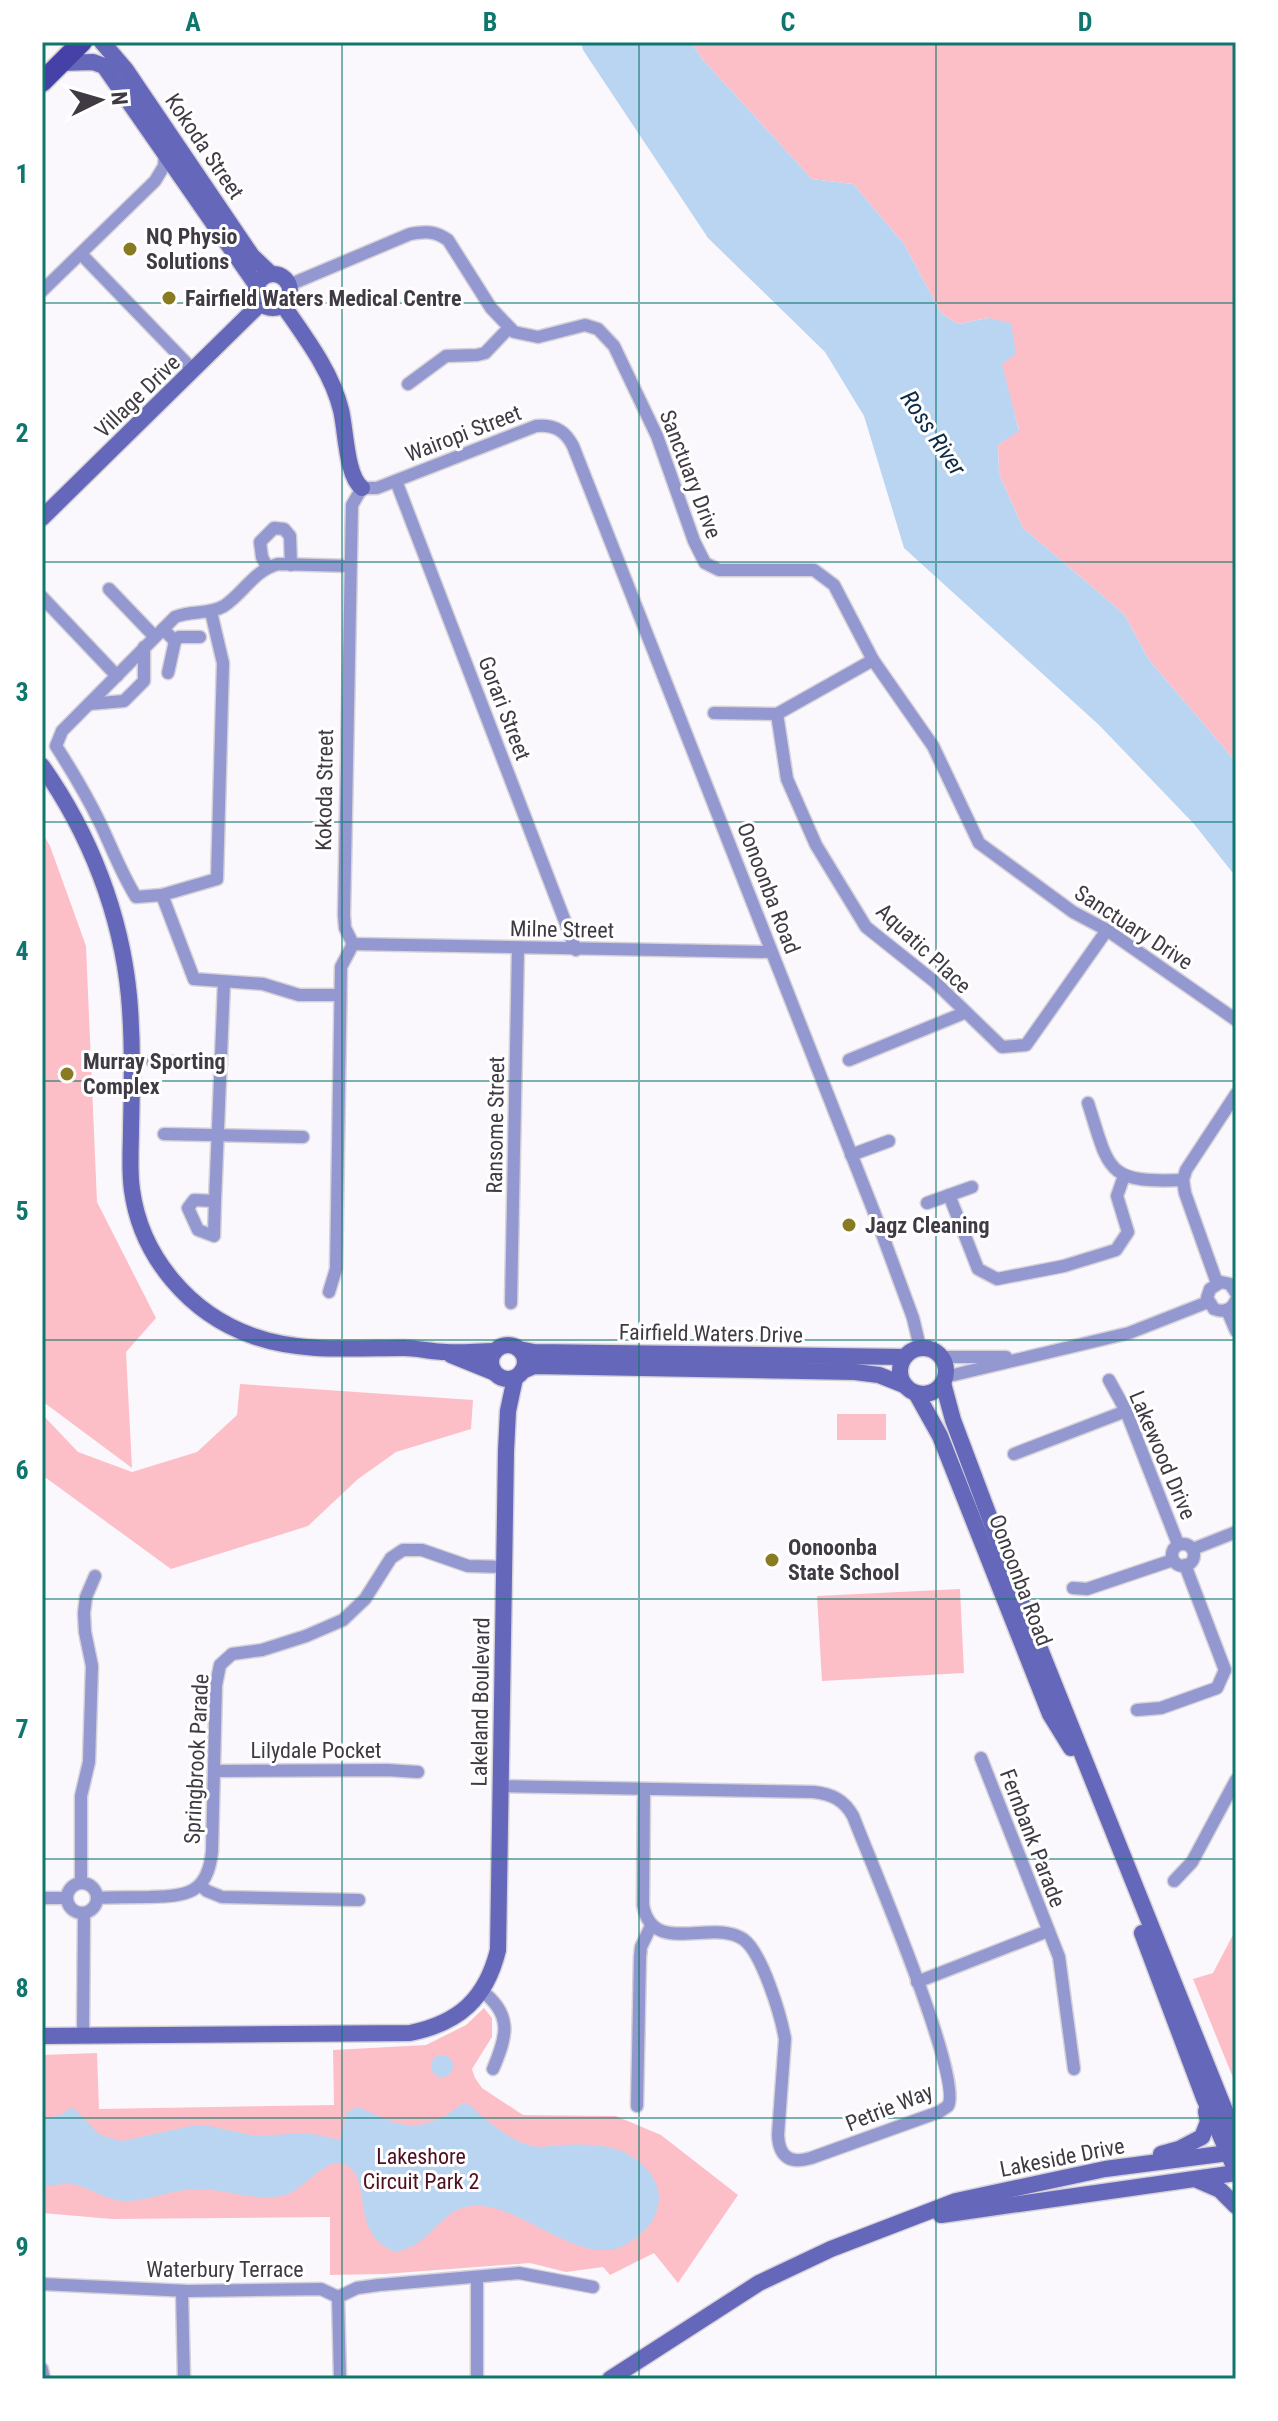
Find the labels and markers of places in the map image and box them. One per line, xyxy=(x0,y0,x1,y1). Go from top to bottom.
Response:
place label: NQ Physio Solutions xyxy=(146,224,237,274)
marker: NQ Physio Solutions xyxy=(121,240,139,258)
place label: Fairfield Waters Medical Centre xyxy=(185,286,461,311)
marker: Fairfield Waters Medical Centre xyxy=(160,289,178,307)
place label: Murray Sporting Complex xyxy=(83,1049,226,1099)
marker: Murray Sporting Complex xyxy=(58,1065,76,1083)
place label: Jagz Cleaning xyxy=(865,1213,990,1238)
marker: Jagz Cleaning xyxy=(840,1216,858,1234)
place label: Oonoonba State School xyxy=(788,1535,900,1585)
marker: Oonoonba State School xyxy=(763,1551,781,1569)

